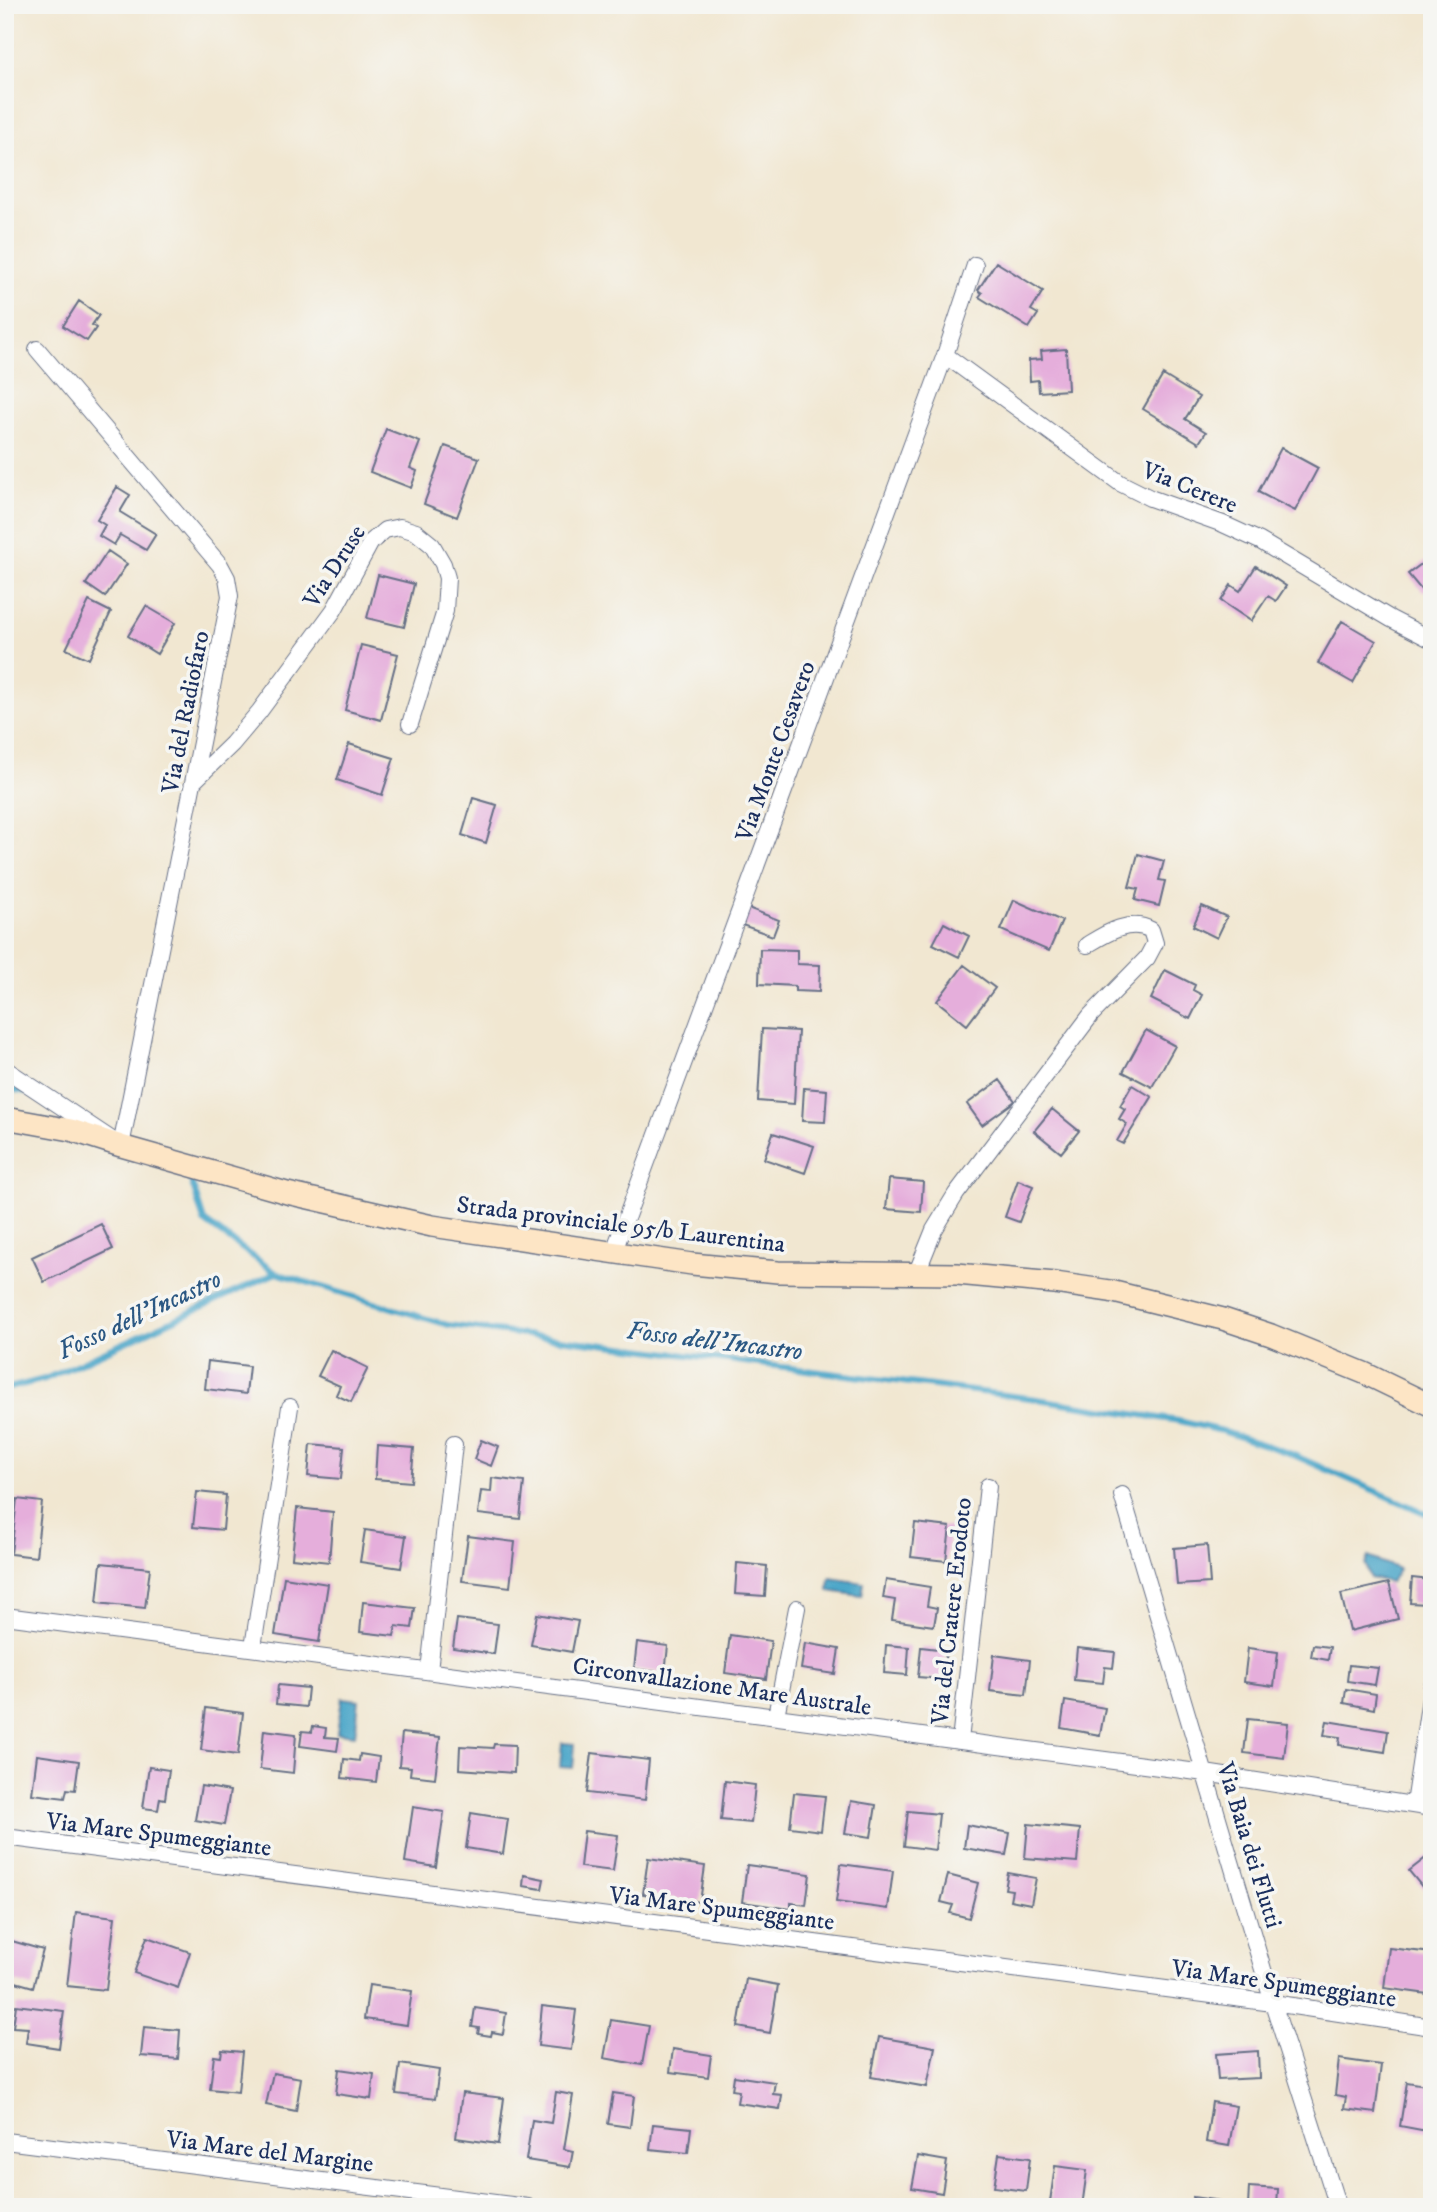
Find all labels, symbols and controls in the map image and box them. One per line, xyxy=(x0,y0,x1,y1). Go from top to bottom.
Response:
street label: Via Cerere xyxy=(1137,455,1242,521)
street label: Via Druse xyxy=(296,519,373,615)
street label: Via del Radiofaro xyxy=(155,628,216,797)
street label: Via Monte Cesavero xyxy=(729,657,823,847)
street label: Strada provinciale 95/b Laurentina xyxy=(455,1190,788,1260)
water label: Fosso dell'Incastro xyxy=(52,1263,227,1368)
water label: Fosso dell'Incastro xyxy=(625,1314,805,1369)
street label: Via del Cratere Erodoto xyxy=(925,1496,979,1727)
street label: Circonvallazione Mare Australe xyxy=(571,1651,873,1723)
street label: Via Baia dei Flutti xyxy=(1209,1758,1288,1932)
street label: Via Mare Spumeggiante xyxy=(44,1806,273,1864)
street label: Via Mare Spumeggiante xyxy=(607,1880,836,1938)
street label: Via Mare Spumeggiante xyxy=(1169,1953,1398,2015)
street label: Via Mare del Margine xyxy=(164,2124,375,2180)

